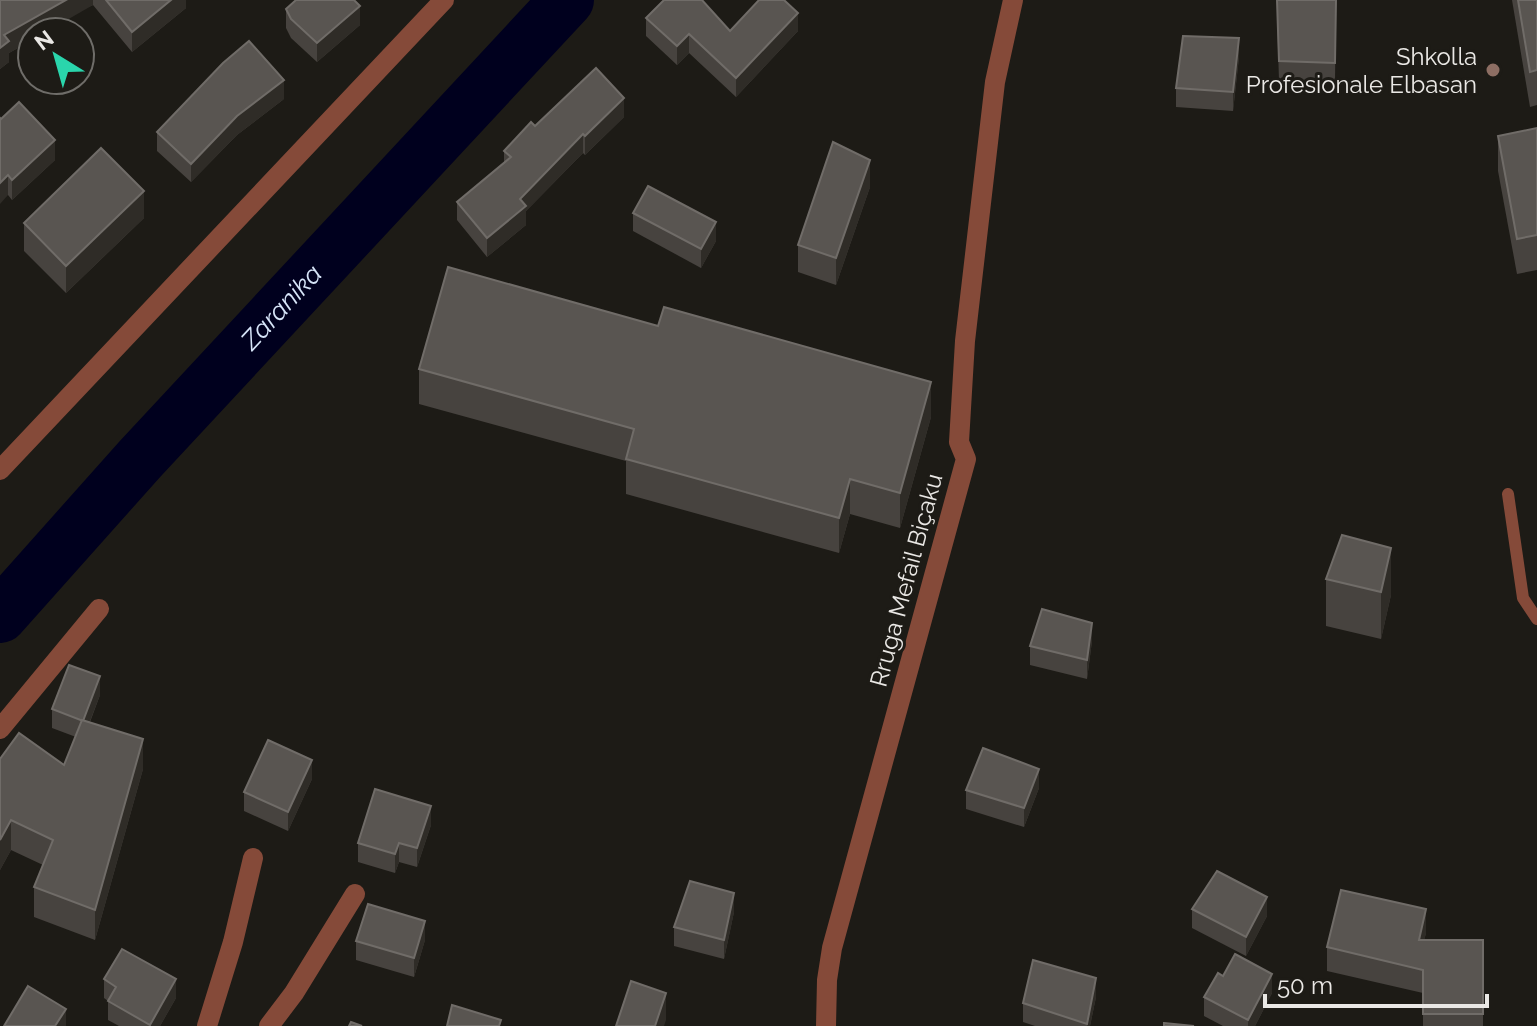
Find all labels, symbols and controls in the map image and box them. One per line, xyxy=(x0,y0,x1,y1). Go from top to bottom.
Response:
north arrow xyxy=(16,16,96,96)
text: N xyxy=(29,25,58,55)
place label: Shkolla Profesionale Elbasan xyxy=(1246,42,1477,99)
marker: Shkolla Profesionale Elbasan xyxy=(1484,61,1502,79)
water label: Zaranika xyxy=(234,259,328,356)
street label: Rruga Mefail Biçaku xyxy=(864,470,948,690)
scale bar xyxy=(1265,958,1487,1008)
text: 50 m xyxy=(1277,971,1333,1000)

